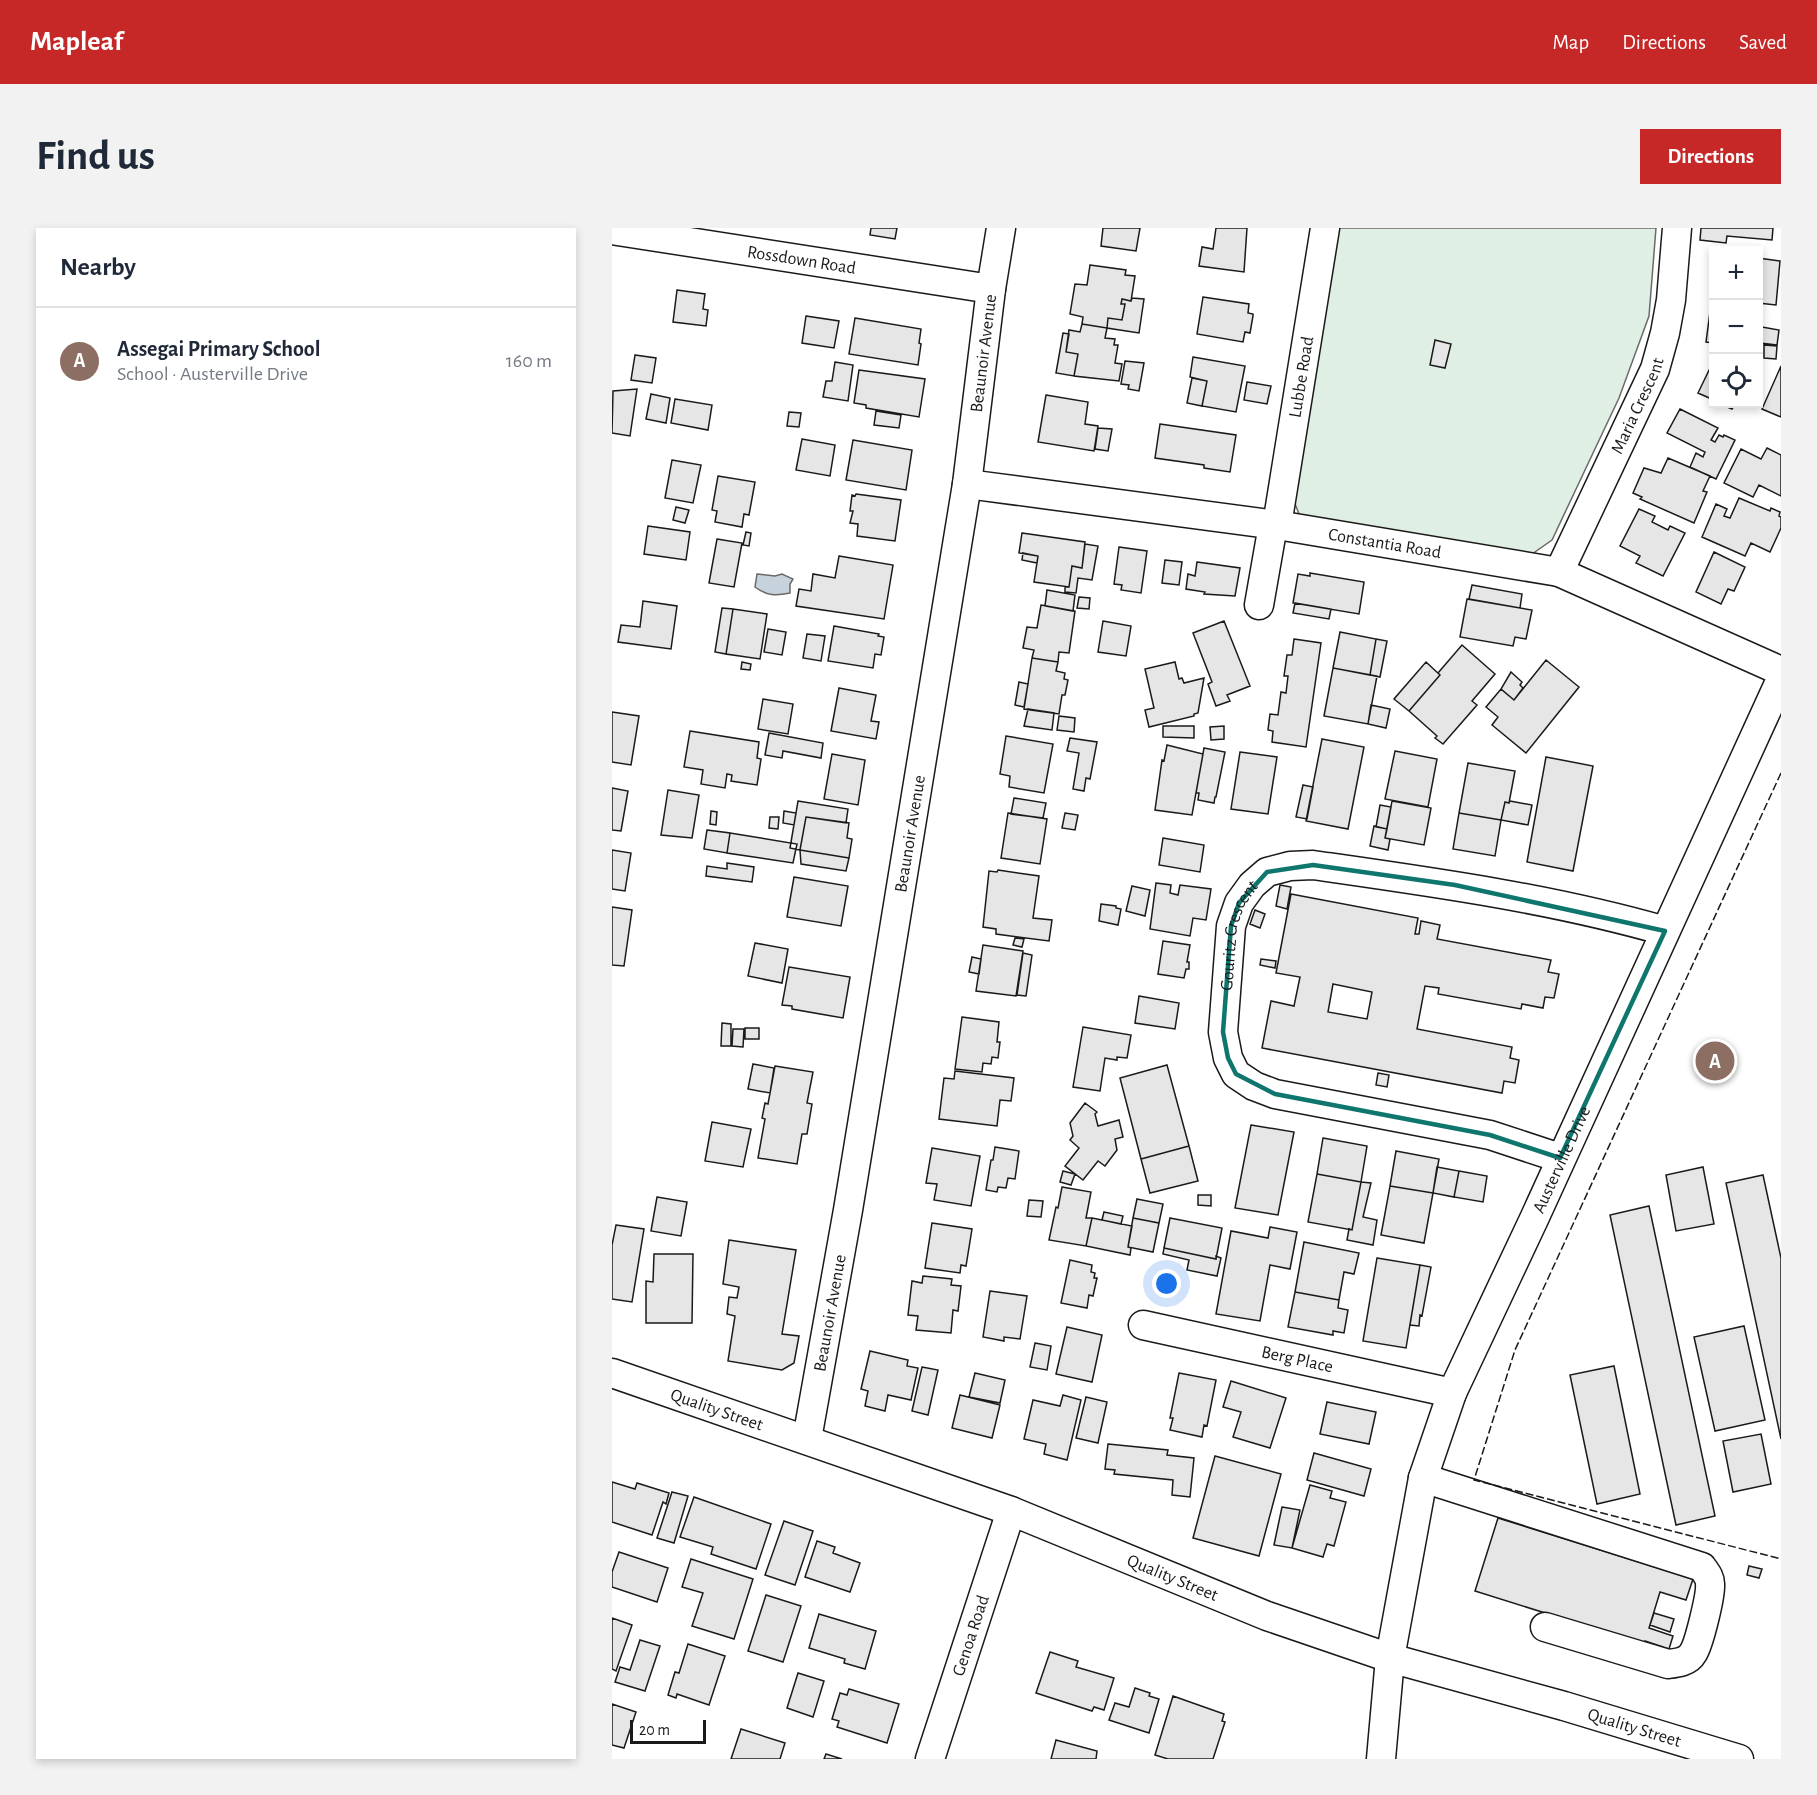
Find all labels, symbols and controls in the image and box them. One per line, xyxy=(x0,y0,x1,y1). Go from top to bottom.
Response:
text: Mapleaf xyxy=(30,28,123,56)
text: Map xyxy=(1553,32,1589,53)
text: Directions xyxy=(1622,32,1706,53)
text: Saved xyxy=(1739,32,1787,53)
button: Directions xyxy=(1640,129,1781,184)
text: Find us xyxy=(36,135,155,177)
street label: Rossdown Road xyxy=(746,243,857,278)
map controls xyxy=(1709,246,1763,408)
button: + xyxy=(1709,246,1763,300)
text: Nearby xyxy=(60,254,136,280)
street label: Beaunoir Avenue xyxy=(968,293,1000,414)
button: − xyxy=(1709,300,1763,354)
street label: Lubbe Road xyxy=(1286,335,1317,419)
text: Assegai Primary School xyxy=(117,338,320,360)
text: A xyxy=(74,351,86,371)
text: 160 m xyxy=(506,351,552,371)
button: locate xyxy=(1709,354,1763,408)
street label: Maria Crescent xyxy=(1608,356,1668,457)
text: School · Austerville Drive xyxy=(117,364,308,384)
street label: Constantia Road xyxy=(1327,526,1442,562)
street label: Beaunoir Avenue xyxy=(892,774,929,894)
street label: Gouritz Crescent xyxy=(1218,877,1261,991)
pin: A xyxy=(1696,1038,1734,1084)
street label: Austerville Drive xyxy=(1530,1104,1594,1216)
street label: Beaunoir Avenue xyxy=(811,1253,850,1373)
your location xyxy=(1152,1269,1181,1298)
street label: Berg Place xyxy=(1260,1343,1335,1377)
street label: Quality Street xyxy=(668,1386,765,1435)
street label: Quality Street xyxy=(1124,1552,1221,1605)
street label: Genoa Road xyxy=(950,1593,993,1678)
street label: Quality Street xyxy=(1585,1706,1683,1751)
scale bar xyxy=(630,1717,706,1744)
text: 20 m xyxy=(639,1722,670,1738)

